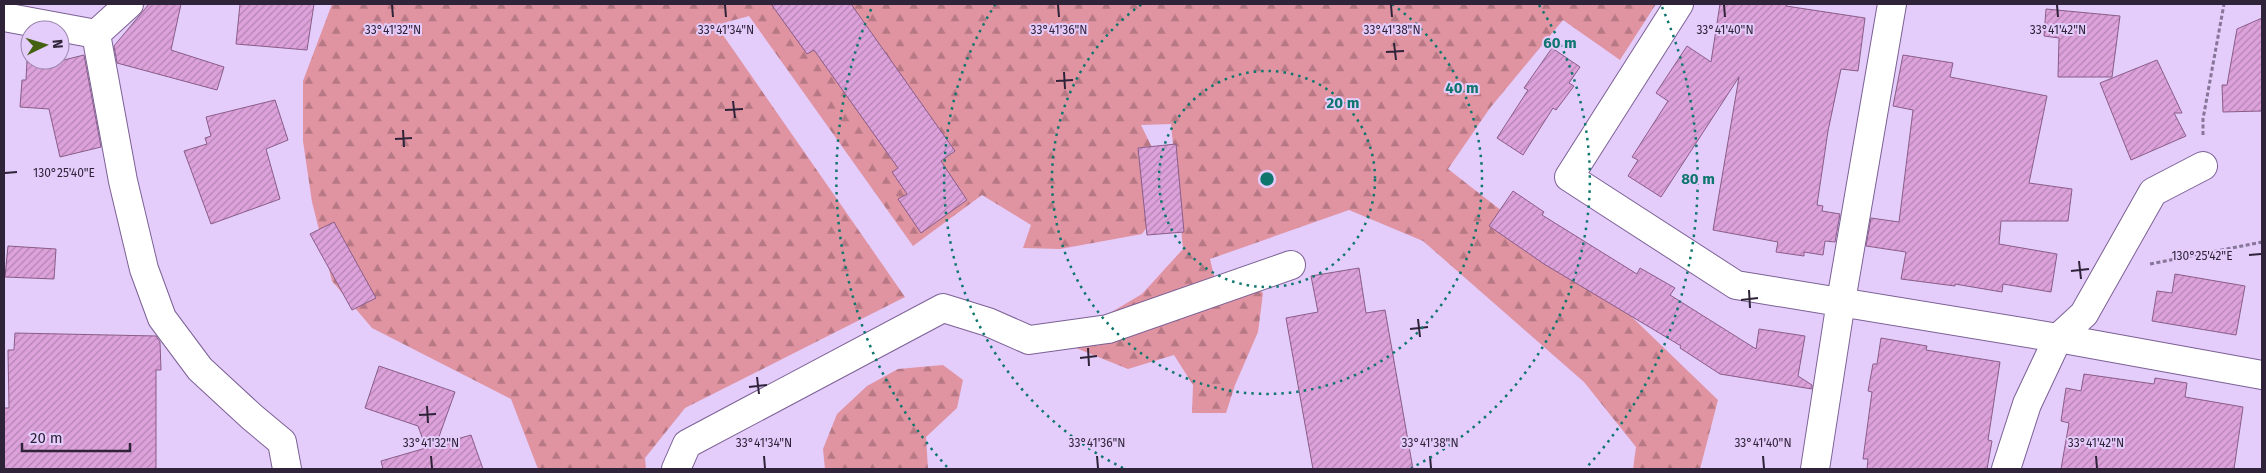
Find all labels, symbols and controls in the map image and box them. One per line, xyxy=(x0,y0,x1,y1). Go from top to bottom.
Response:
north arrow xyxy=(20,20,70,70)
text: 33°41'32"N xyxy=(365,23,421,37)
text: 33°41'34"N xyxy=(698,23,754,37)
text: 33°41'36"N xyxy=(1031,23,1087,37)
text: 33°41'38"N xyxy=(1363,23,1421,37)
text: 33°41'40"N xyxy=(1696,23,1754,37)
text: 33°41'42"N xyxy=(2030,23,2086,37)
text: 60 m xyxy=(1543,34,1577,52)
text: N xyxy=(49,39,66,49)
text: 40 m xyxy=(1445,79,1479,97)
text: 20 m xyxy=(1327,94,1359,112)
text: 130°25'40"E xyxy=(33,166,95,180)
centre of rings xyxy=(1258,170,1276,188)
text: 80 m xyxy=(1681,170,1715,188)
text: 130°25'42"E xyxy=(2171,249,2233,263)
scale bar xyxy=(22,420,130,452)
text: 20 m xyxy=(30,429,63,447)
text: 33°41'32"N xyxy=(403,436,459,450)
text: 33°41'34"N xyxy=(736,436,792,450)
text: 33°41'36"N xyxy=(1069,436,1125,450)
text: 33°41'38"N xyxy=(1401,436,1459,450)
text: 33°41'40"N xyxy=(1734,436,1792,450)
text: 33°41'42"N xyxy=(2068,436,2124,450)

